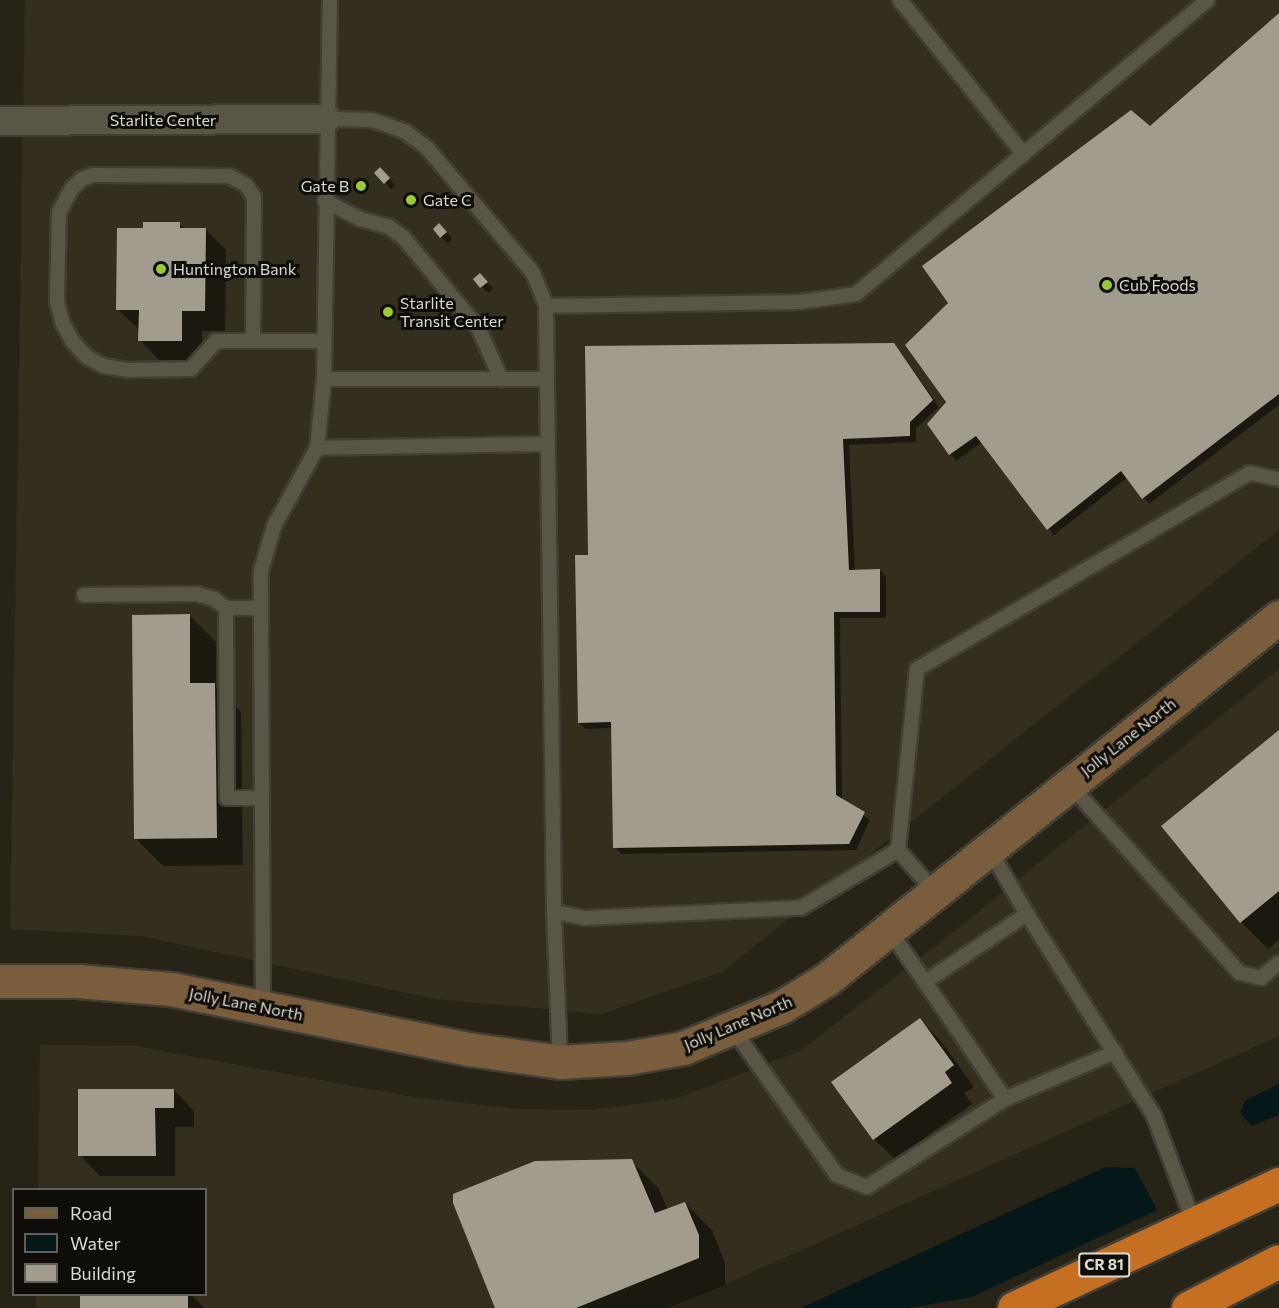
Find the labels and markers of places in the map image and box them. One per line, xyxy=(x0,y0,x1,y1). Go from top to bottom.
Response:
place label: Gate B xyxy=(301,176,349,196)
marker: Gate B xyxy=(354,179,368,193)
place label: Gate C xyxy=(423,190,472,210)
marker: Gate C xyxy=(404,193,418,207)
place label: Huntington Bank xyxy=(173,259,296,279)
marker: Huntington Bank xyxy=(154,262,168,276)
place label: Cub Foods xyxy=(1119,275,1196,295)
marker: Cub Foods xyxy=(1100,278,1114,292)
place label: Starlite Transit Center xyxy=(400,293,504,331)
marker: Starlite Transit Center xyxy=(381,305,395,319)

